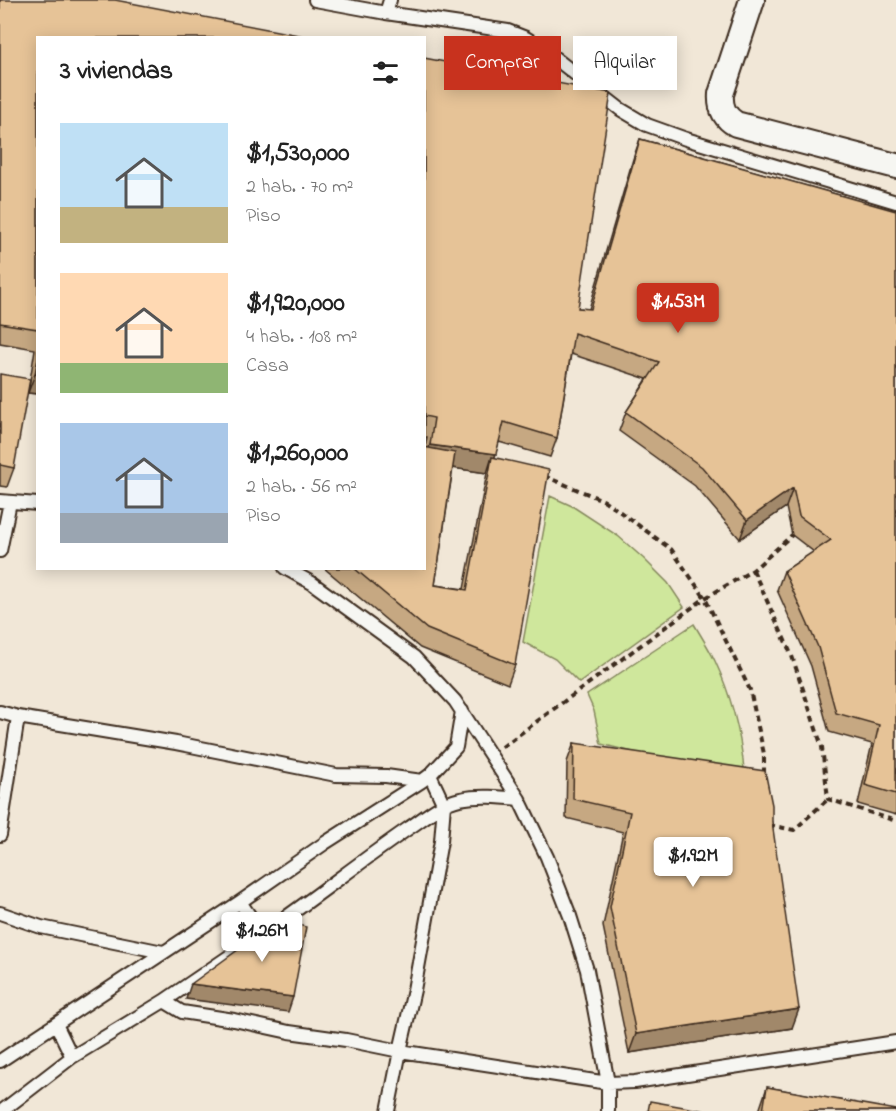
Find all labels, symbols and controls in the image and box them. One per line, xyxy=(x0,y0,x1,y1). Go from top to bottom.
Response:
chip: Comprar xyxy=(444,36,561,90)
chip: Alquilar xyxy=(573,36,677,90)
text: 3 viviendas xyxy=(60,53,173,91)
icon: filters xyxy=(369,56,402,89)
text: $1,530,000 xyxy=(246,135,349,173)
icon: home xyxy=(108,147,180,219)
text: 2 hab. · 70 m² xyxy=(246,173,353,202)
text: Piso xyxy=(246,202,281,231)
pin: $1.53M xyxy=(629,283,727,334)
text: $1,920,000 xyxy=(246,285,345,323)
text: $1.53M xyxy=(651,288,705,317)
icon: home xyxy=(108,297,180,369)
text: 4 hab. · 108 m² xyxy=(246,323,357,352)
text: Casa xyxy=(246,352,289,381)
text: $1,260,000 xyxy=(246,435,348,473)
icon: home xyxy=(108,447,180,519)
text: 2 hab. · 56 m² xyxy=(246,473,357,502)
text: Piso xyxy=(246,502,281,531)
pin: $1.92M xyxy=(644,837,742,888)
text: $1.92M xyxy=(668,842,718,871)
pin: $1.26M xyxy=(213,912,311,963)
text: $1.26M xyxy=(235,917,289,946)

